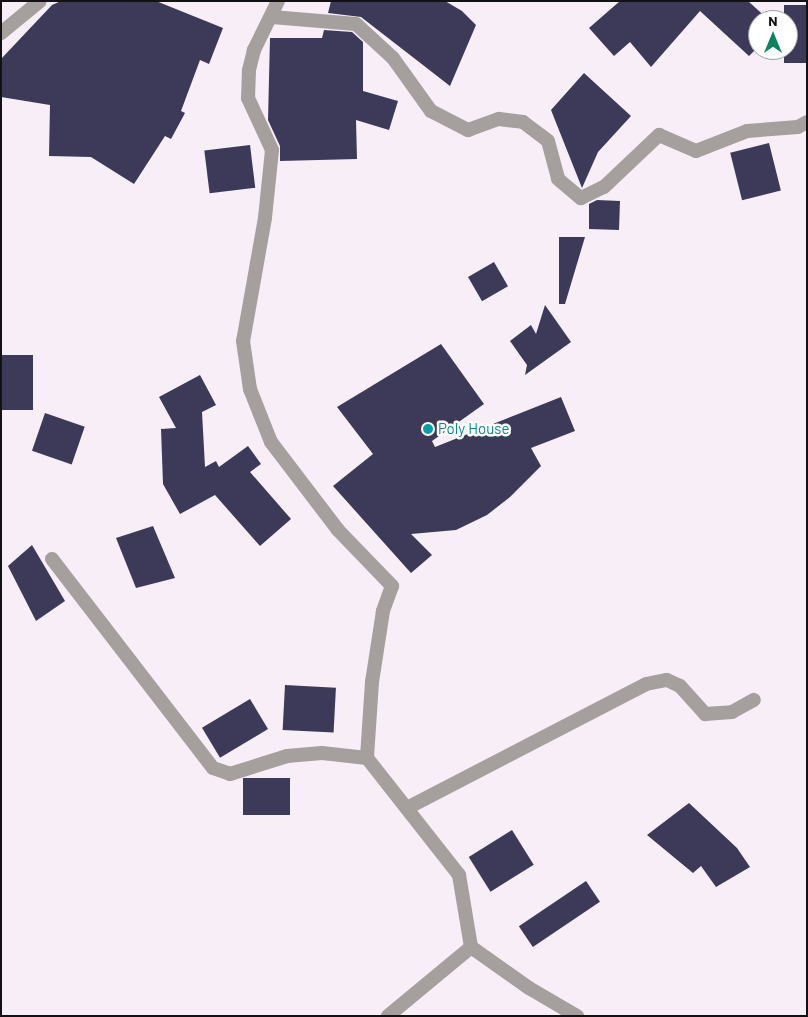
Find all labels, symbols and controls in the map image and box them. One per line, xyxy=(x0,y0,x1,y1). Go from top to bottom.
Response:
north arrow xyxy=(748,10,798,60)
text: N xyxy=(768,12,778,29)
place label: Poly House xyxy=(438,420,509,438)
marker: Poly House xyxy=(422,423,434,435)

